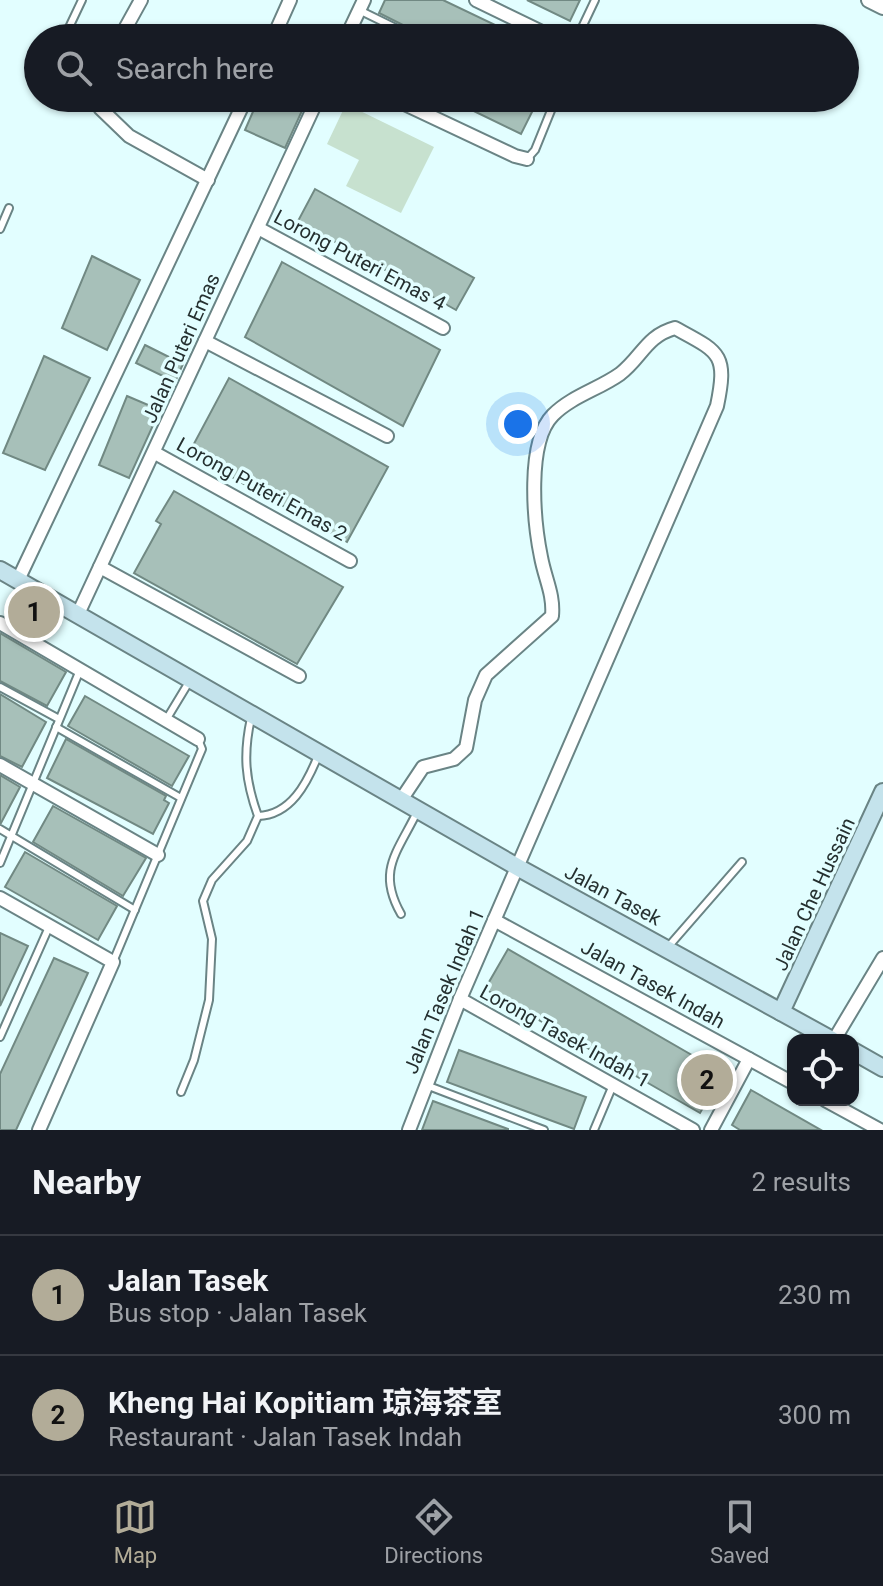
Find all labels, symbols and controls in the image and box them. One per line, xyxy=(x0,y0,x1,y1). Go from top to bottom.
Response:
search box xyxy=(24,24,859,112)
icon: search xyxy=(52,46,96,90)
text: Search here xyxy=(116,51,274,86)
street label: Lorong Puteri Emas 4 xyxy=(270,205,450,315)
street label: Jalan Puteri Emas xyxy=(137,270,225,426)
your location xyxy=(498,404,538,444)
street label: Lorong Puteri Emas 2 xyxy=(173,432,351,546)
pin: 1 xyxy=(8,582,60,642)
street label: Jalan Che Hussain xyxy=(768,814,860,974)
street label: Jalan Tasek xyxy=(561,860,666,931)
street label: Jalan Tasek Indah 1 xyxy=(398,905,490,1077)
street label: Jalan Tasek Indah xyxy=(577,935,729,1033)
street label: Lorong Tasek Indah 1 xyxy=(476,979,654,1093)
map controls xyxy=(787,1034,859,1106)
button: locate xyxy=(787,1034,859,1106)
pin: 2 xyxy=(681,1050,733,1110)
text: Nearby xyxy=(32,1162,141,1202)
text: 2 results xyxy=(752,1167,851,1197)
text: Jalan Tasek xyxy=(108,1263,268,1298)
text: 1 xyxy=(51,1280,65,1310)
text: 230 m xyxy=(778,1280,851,1310)
text: Bus stop · Jalan Tasek xyxy=(108,1298,367,1328)
text: Kheng Hai Kopitiam 琼海茶室 xyxy=(108,1385,502,1420)
text: 2 xyxy=(51,1400,65,1430)
text: 300 m xyxy=(778,1400,851,1430)
text: Restaurant · Jalan Tasek Indah xyxy=(108,1422,462,1452)
tab: Map xyxy=(113,1495,157,1568)
tab: Directions xyxy=(384,1495,483,1568)
tab: Saved xyxy=(710,1495,770,1568)

